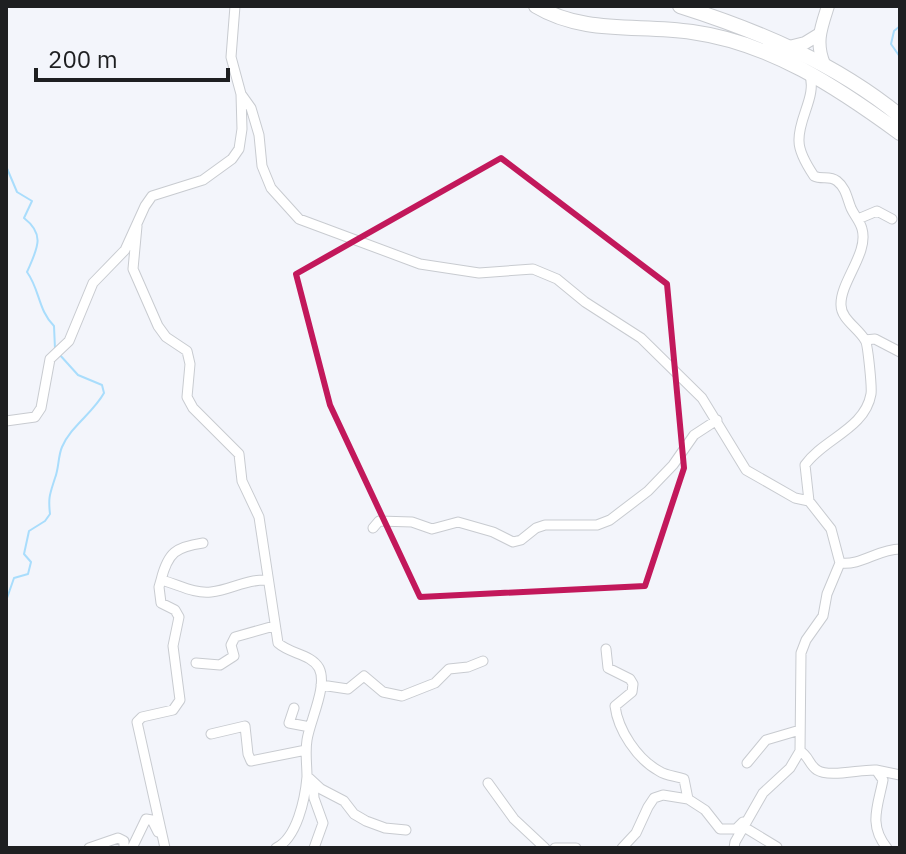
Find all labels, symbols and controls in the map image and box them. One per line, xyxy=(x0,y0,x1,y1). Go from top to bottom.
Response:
scale bar xyxy=(36,32,228,82)
text: 200 m xyxy=(48,43,118,75)

